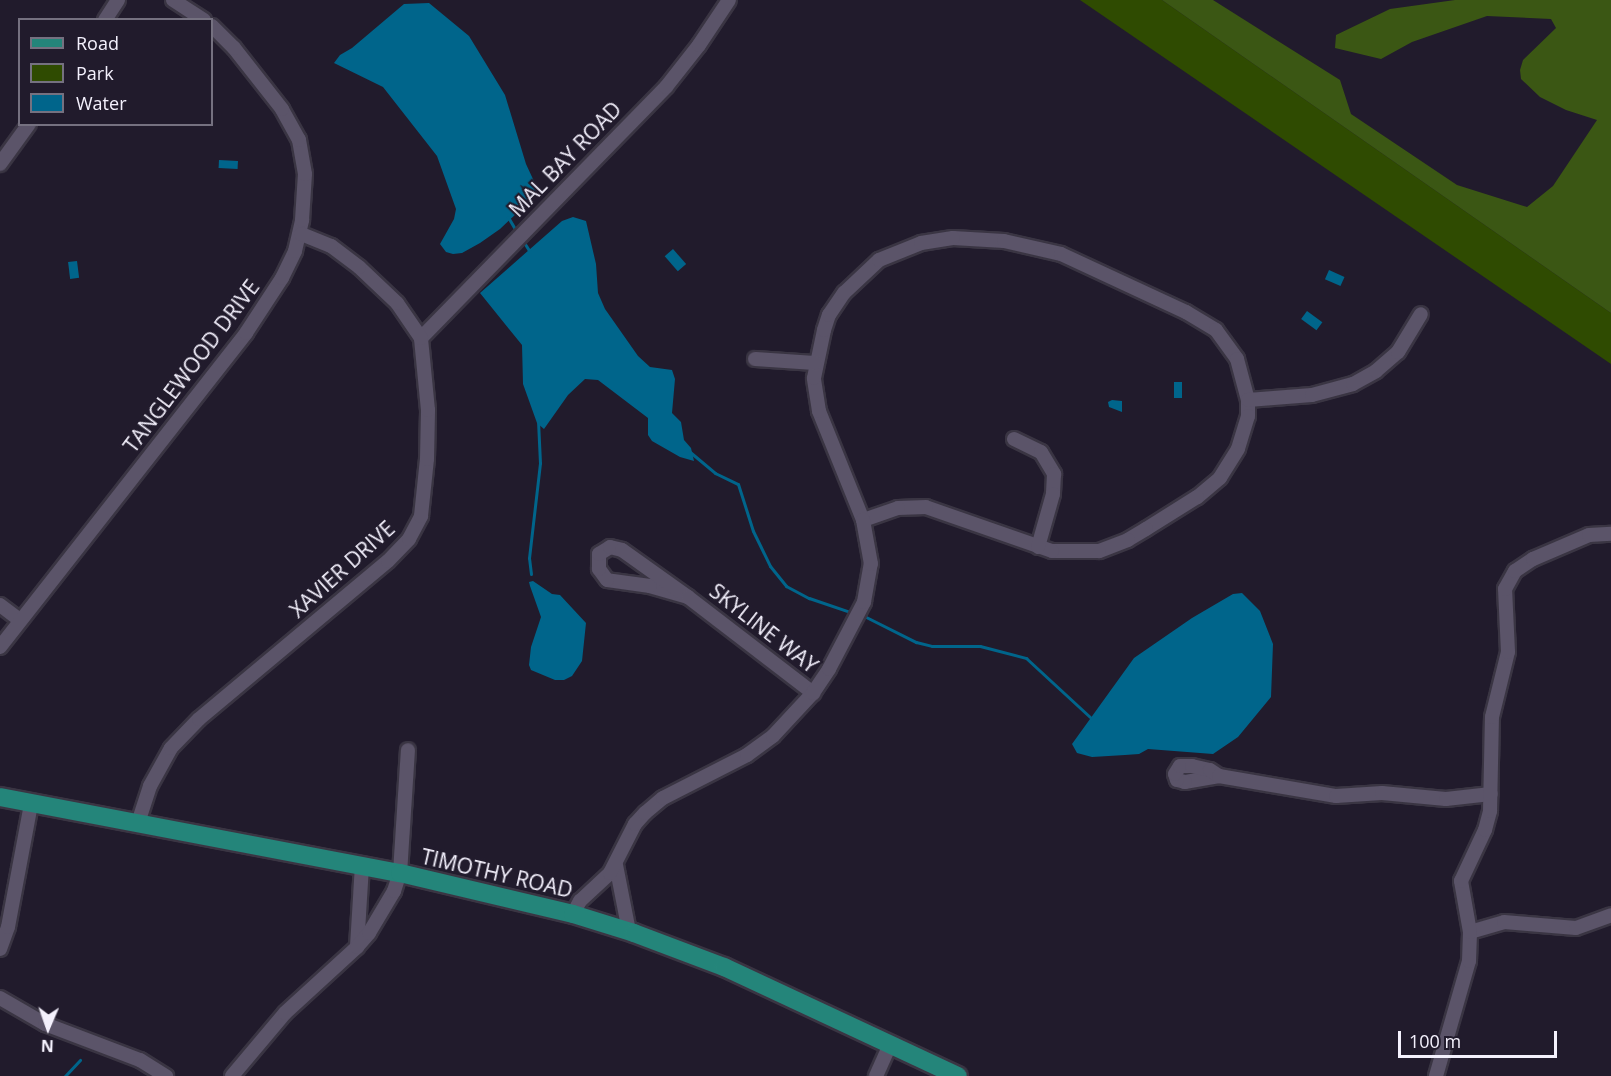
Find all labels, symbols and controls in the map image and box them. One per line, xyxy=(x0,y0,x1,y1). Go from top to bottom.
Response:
legend xyxy=(18,18,213,126)
text: Road xyxy=(76,31,119,55)
text: Park xyxy=(76,61,114,85)
text: Water xyxy=(76,91,127,115)
street label: MAL BAY ROAD xyxy=(504,96,626,222)
street label: TANGLEWOOD DRIVE xyxy=(118,275,264,457)
street label: XAVIER DRIVE xyxy=(284,515,400,623)
street label: SKYLINE WAY xyxy=(705,578,823,678)
street label: TIMOTHY ROAD xyxy=(419,843,575,903)
north arrow xyxy=(18,998,78,1058)
scale bar xyxy=(1401,1019,1560,1057)
text: 100 m xyxy=(1409,1029,1461,1053)
text: N xyxy=(40,1035,54,1057)

